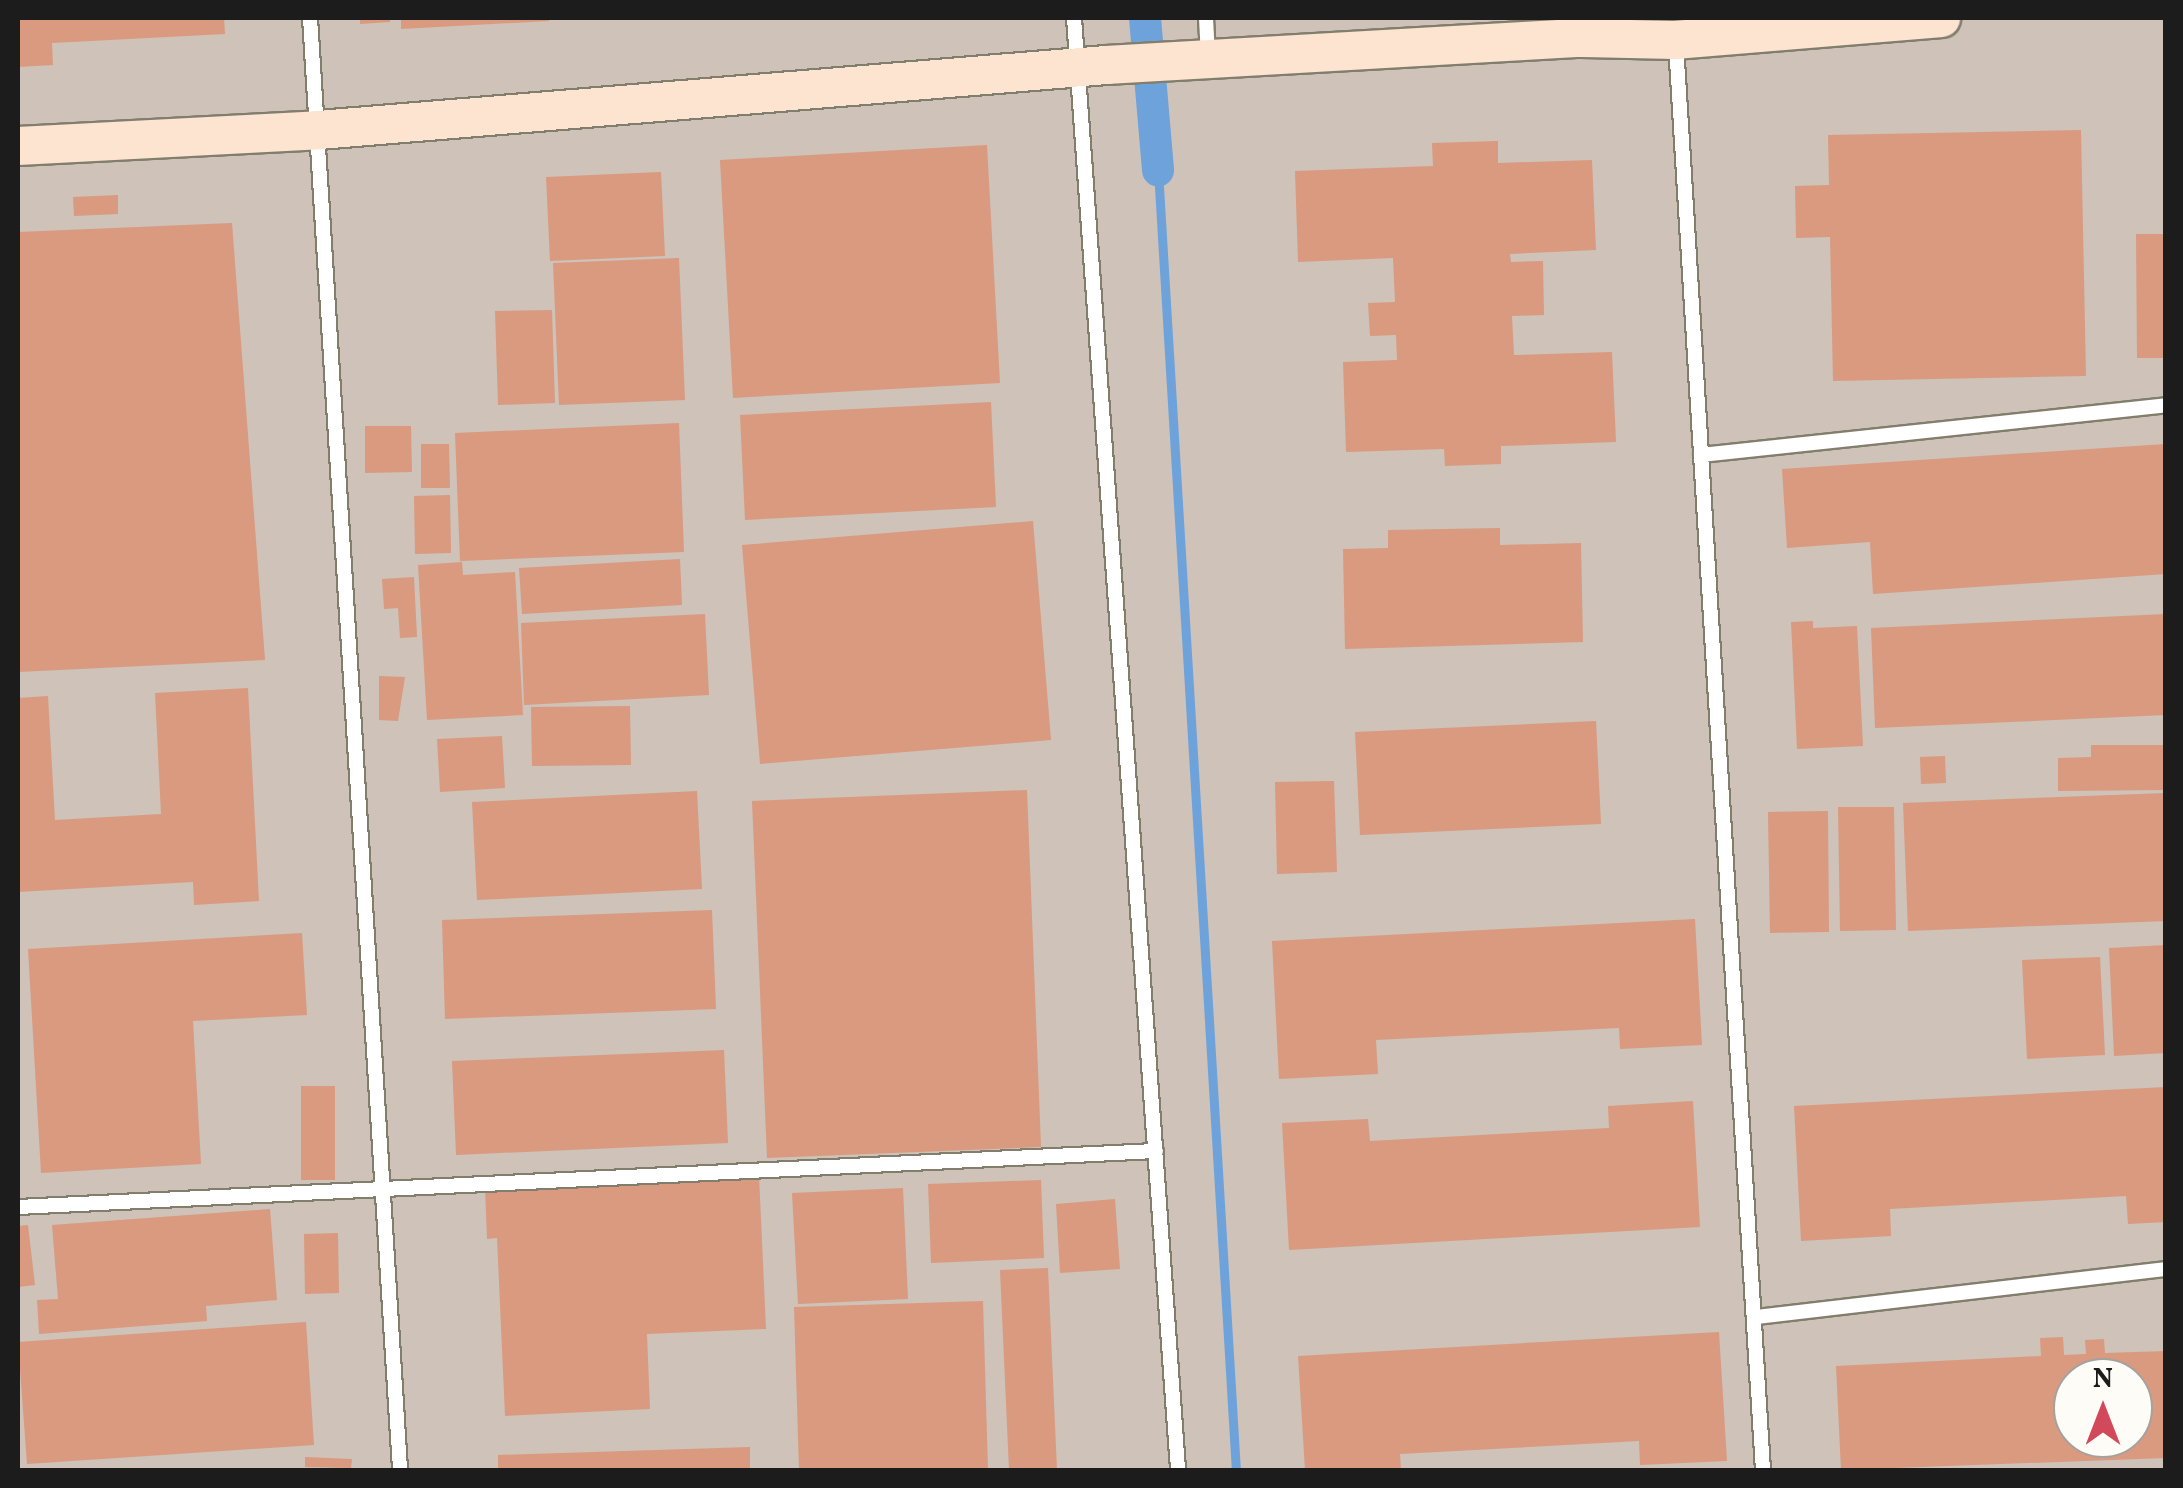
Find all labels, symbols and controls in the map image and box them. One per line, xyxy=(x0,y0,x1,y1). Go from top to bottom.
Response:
north arrow xyxy=(2053,1358,2153,1458)
text: N xyxy=(2093,1360,2113,1399)

